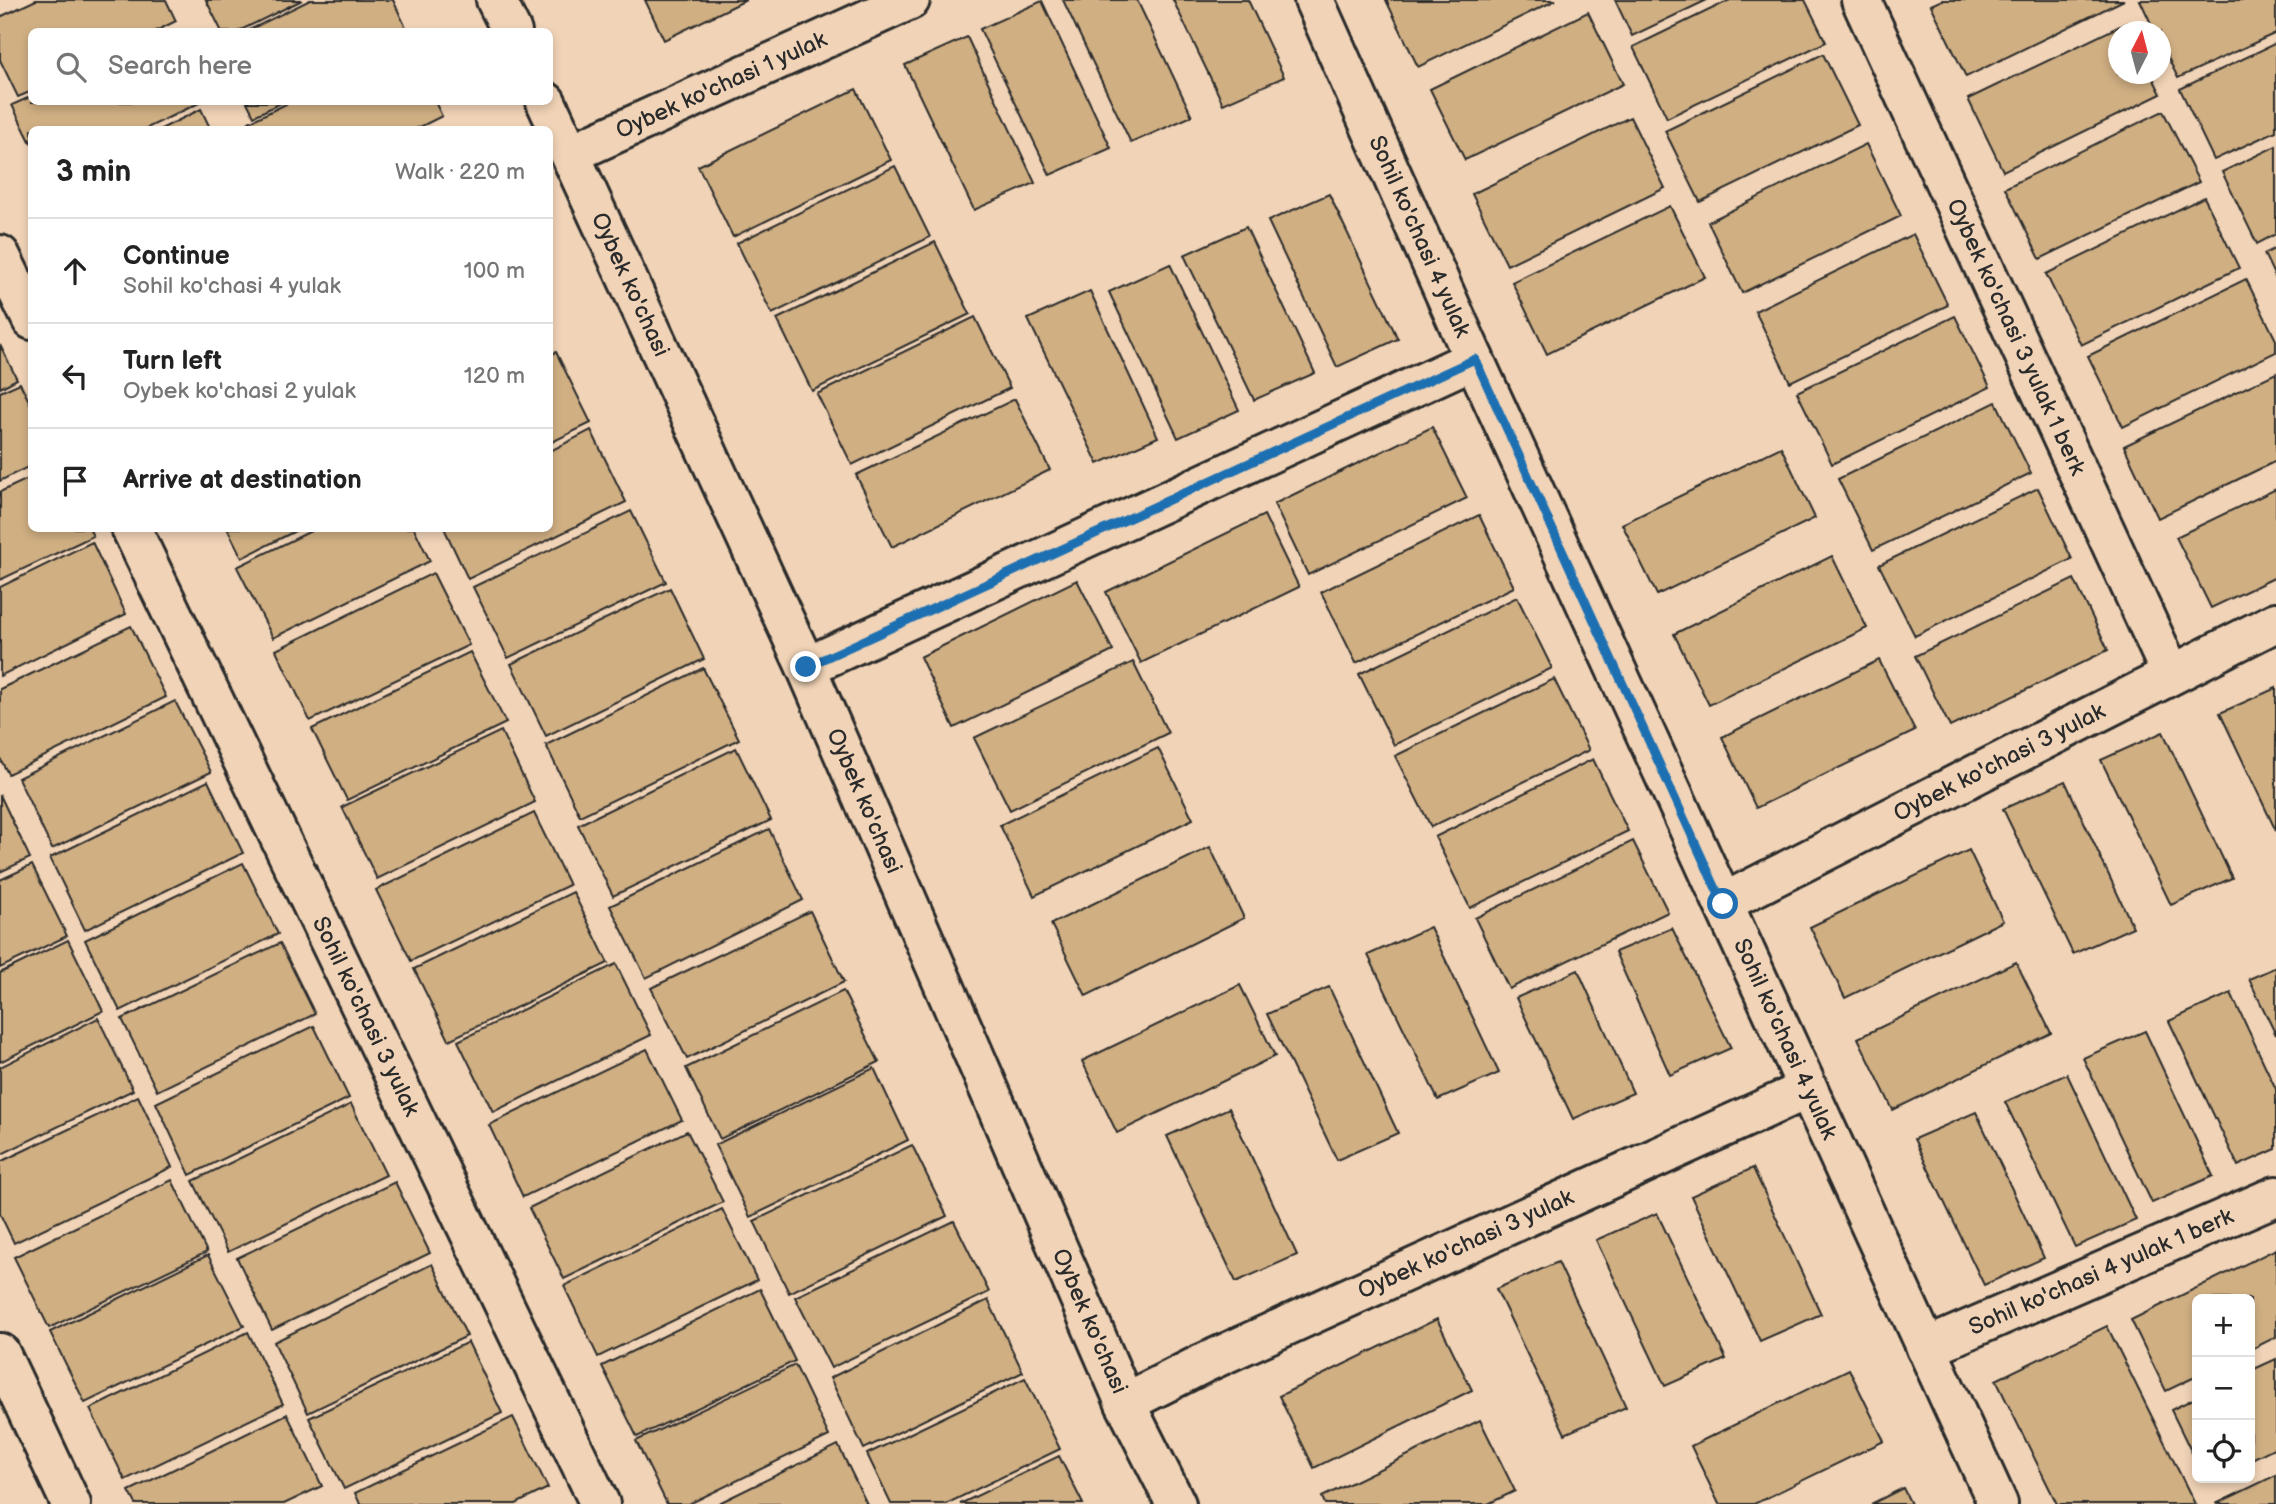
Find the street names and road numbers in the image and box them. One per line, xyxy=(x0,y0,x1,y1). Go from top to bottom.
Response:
street label: Oybek ko'chasi 1 yulak xyxy=(612,25,832,145)
street label: Sohil ko'chasi 4 yulak xyxy=(1362,131,1477,342)
street label: Oybek ko'chasi 3 yulak 1 berk xyxy=(1940,194,2092,480)
street label: Oybek ko'chasi xyxy=(585,208,675,361)
street label: Oybek ko'chasi 3 yulak xyxy=(1889,697,2110,828)
street label: Oybek ko'chasi xyxy=(820,724,908,878)
street label: Sohil ko'chasi 3 yulak xyxy=(306,912,426,1121)
street label: Sohil ko'chasi 4 yulak xyxy=(1727,934,1844,1145)
street label: Oybek ko'chasi 3 yulak xyxy=(1354,1183,1579,1305)
street label: Sohil ko'chasi 4 yulak 1 berk xyxy=(1965,1202,2238,1342)
street label: Oybek ko'chasi xyxy=(1046,1244,1133,1398)

